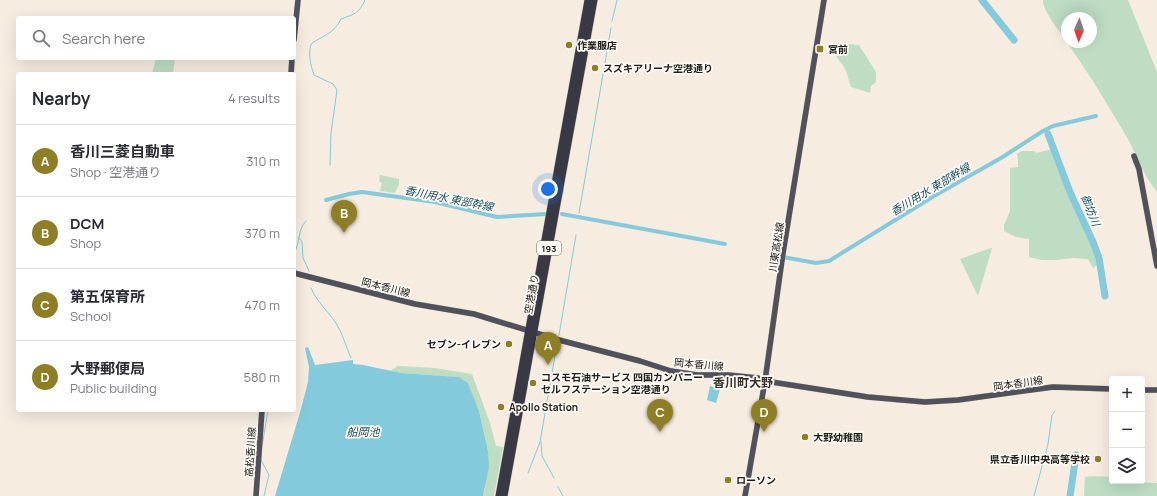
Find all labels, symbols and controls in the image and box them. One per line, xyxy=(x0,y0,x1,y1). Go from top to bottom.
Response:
north arrow xyxy=(1061,12,1097,48)
search box xyxy=(16,16,296,60)
icon: search xyxy=(30,27,52,49)
text: Search here xyxy=(62,28,145,49)
place label: 作業服店 xyxy=(577,38,617,52)
marker: 作業服店 xyxy=(564,40,574,50)
place label: 宮前 xyxy=(828,42,848,56)
marker: 宮前 xyxy=(815,44,825,54)
place label: スズキアリーナ空港通り xyxy=(603,61,713,75)
marker: スズキアリーナ空港通り xyxy=(590,63,600,73)
text: Nearby xyxy=(32,87,90,110)
text: 4 results xyxy=(228,89,280,107)
text: 香川三菱自動車 xyxy=(70,141,175,162)
text: A xyxy=(41,152,49,170)
text: 310 m xyxy=(246,152,280,170)
water label: 香川用水 東部幹線 xyxy=(887,158,974,219)
text: Shop · 空港通り xyxy=(70,163,161,181)
your location xyxy=(538,179,558,199)
water label: 香川用水 東部幹線 xyxy=(403,182,497,214)
water label: 御坊川 xyxy=(1078,192,1105,229)
pin: B xyxy=(331,200,357,233)
text: DCM xyxy=(70,213,104,234)
street label: 川東高松線 xyxy=(765,221,787,273)
text: B xyxy=(41,224,49,242)
text: 370 m xyxy=(245,224,280,242)
text: Shop xyxy=(70,234,101,252)
road number: 193 xyxy=(537,241,561,255)
street label: 空港通り xyxy=(521,273,541,315)
street label: 岡本香川線 xyxy=(360,274,412,300)
text: 第五保育所 xyxy=(70,286,145,307)
text: C xyxy=(40,296,50,314)
text: 470 m xyxy=(244,296,280,314)
text: School xyxy=(70,307,111,325)
pin: A xyxy=(535,332,561,365)
place label: セブン-イレブン xyxy=(427,337,501,351)
marker: セブン-イレブン xyxy=(504,339,514,349)
street label: 岡本香川線 xyxy=(673,355,725,373)
text: 大野郵便局 xyxy=(70,358,145,379)
text: D xyxy=(40,368,50,386)
text: 580 m xyxy=(243,368,280,386)
place label: コスモ石油サービス 四国カンパニー セルフステーション空港通り xyxy=(541,370,703,396)
street label: 岡本香川線 xyxy=(992,373,1044,393)
district label: 香川町大野 xyxy=(713,374,773,391)
map controls xyxy=(1109,376,1145,484)
button: + xyxy=(1109,376,1145,412)
marker: コスモ石油サービス 四国カンパニー セルフステーション空港通り xyxy=(528,378,538,388)
text: Public building xyxy=(70,379,157,397)
pin: C xyxy=(647,399,673,432)
pin: D xyxy=(751,399,777,432)
place label: Apollo Station xyxy=(509,400,578,414)
marker: Apollo Station xyxy=(496,402,506,412)
button: − xyxy=(1109,412,1145,448)
water label: 船岡池 xyxy=(347,424,380,439)
street label: 高松香川線 xyxy=(241,427,259,477)
place label: 大野幼稚園 xyxy=(813,430,863,444)
marker: 大野幼稚園 xyxy=(800,432,810,442)
button: layers xyxy=(1109,448,1145,484)
place label: 県立香川中央高等学校 xyxy=(990,452,1090,466)
marker: 県立香川中央高等学校 xyxy=(1093,454,1103,464)
place label: ローソン xyxy=(736,473,776,487)
marker: ローソン xyxy=(723,475,733,485)

